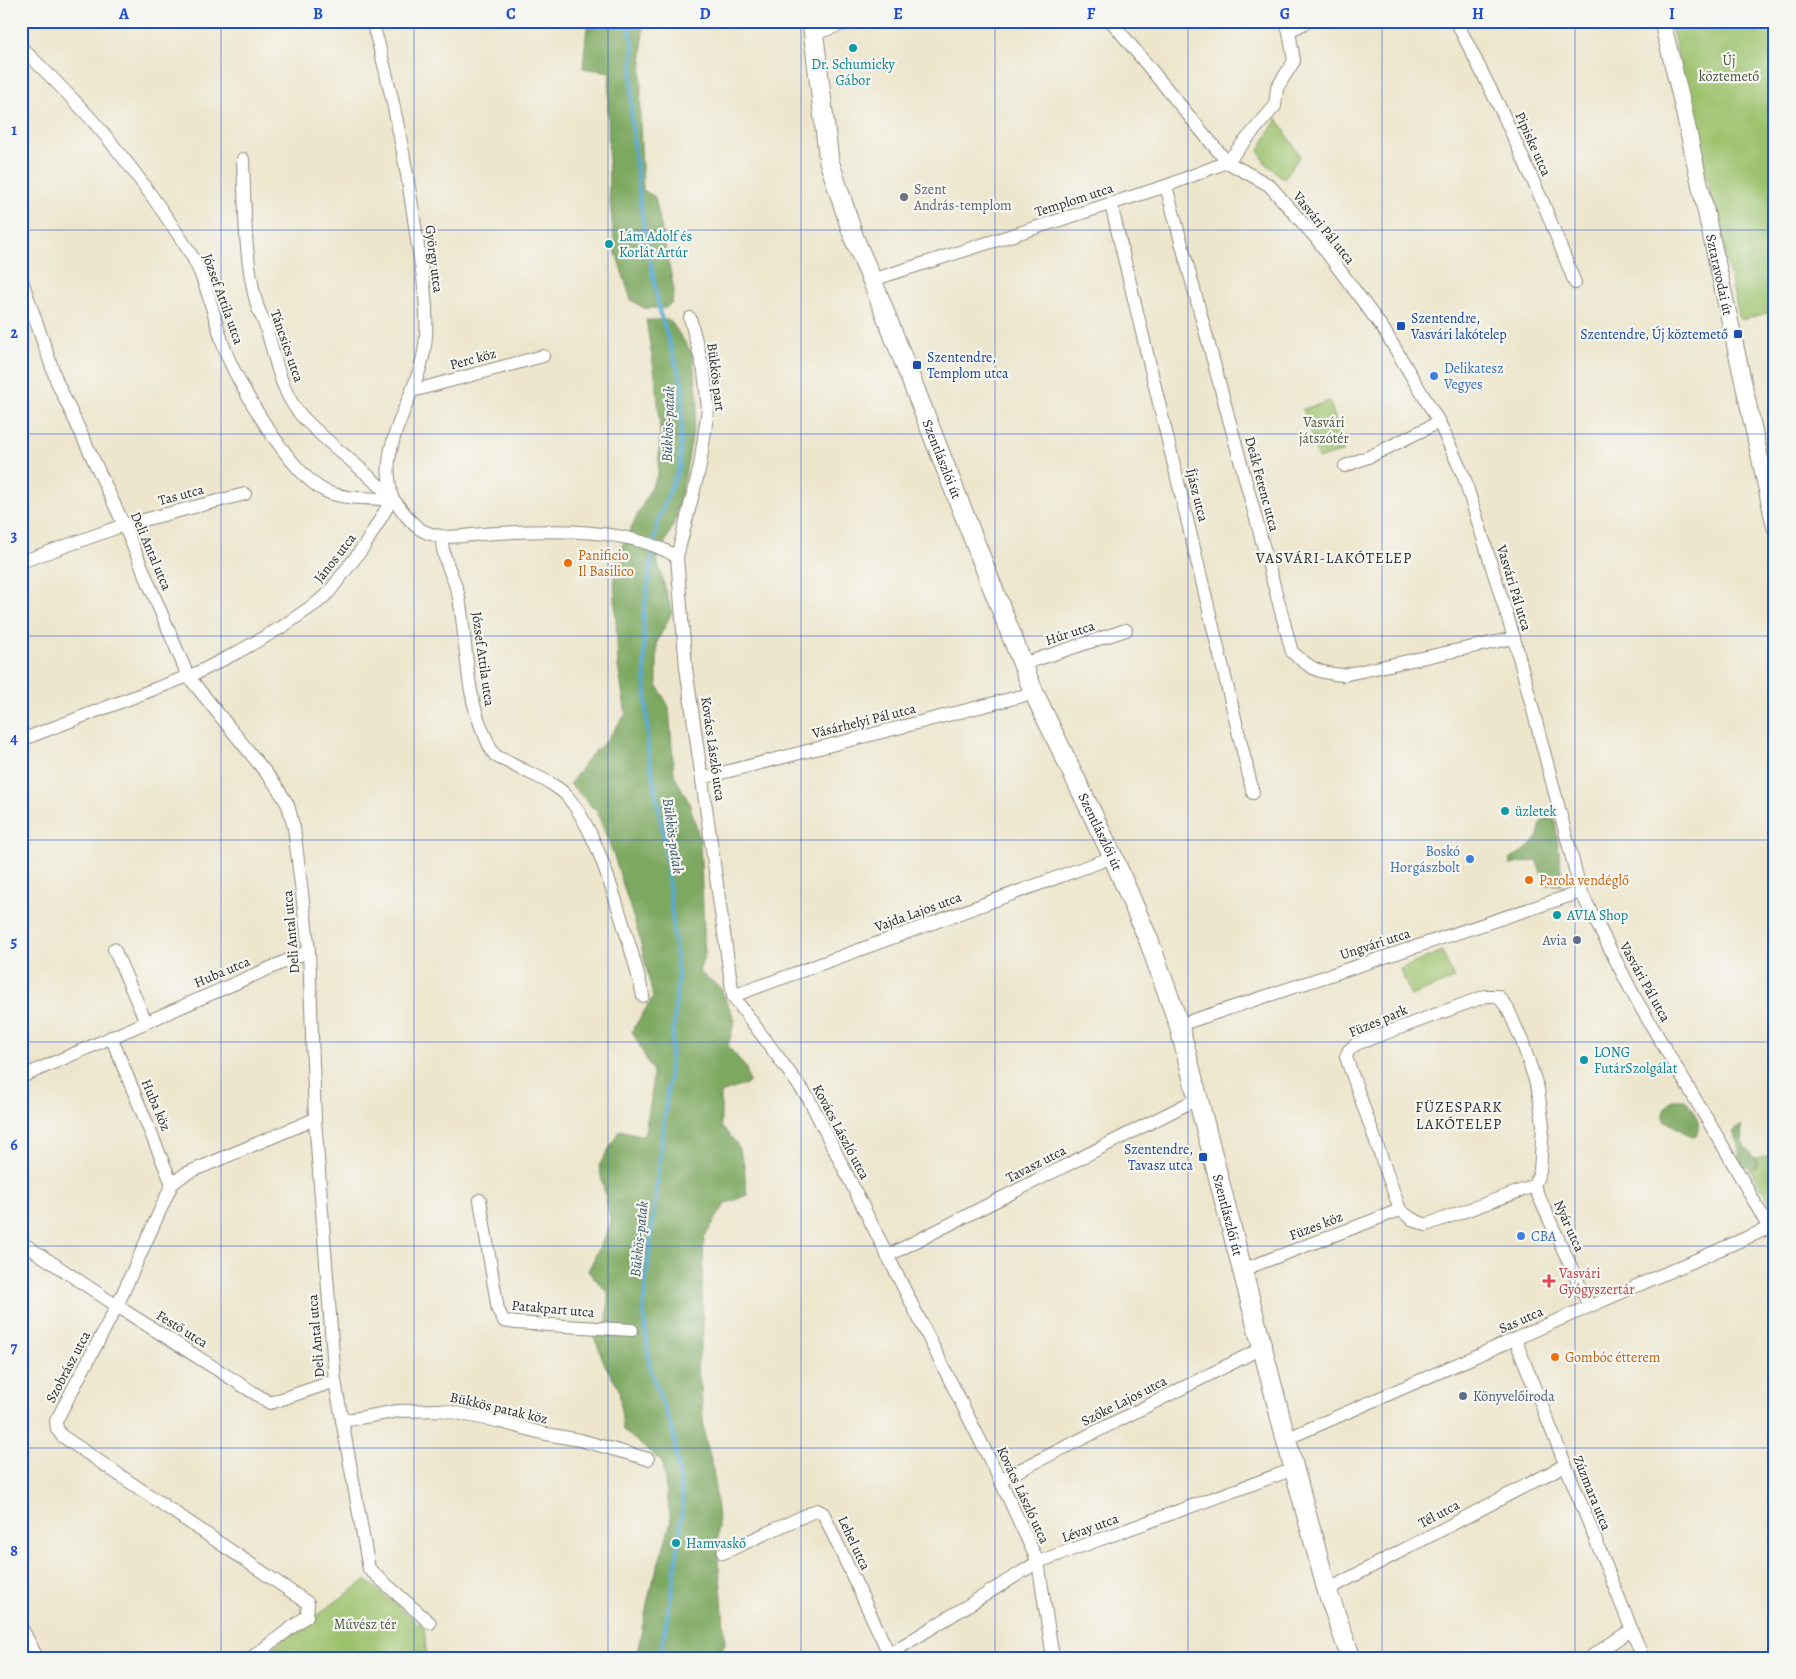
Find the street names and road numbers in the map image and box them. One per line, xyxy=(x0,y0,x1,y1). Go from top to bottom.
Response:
street label: Pipiske utca xyxy=(1510,109,1556,180)
street label: Templom utca xyxy=(1032,178,1116,222)
street label: Vasvári Pál utca xyxy=(1288,187,1360,269)
street label: György utca xyxy=(420,224,448,294)
street label: Sztaravodai út xyxy=(1701,232,1738,317)
street label: József Attila utca xyxy=(198,251,248,347)
street label: Táncsics utca xyxy=(266,307,308,385)
street label: Bükkös part xyxy=(702,342,730,413)
street label: Perc köz xyxy=(448,344,498,374)
street label: Szentlászlói út xyxy=(918,417,967,502)
street label: Deák Ferenc utca xyxy=(1240,434,1284,534)
street label: Íjász utca xyxy=(1181,466,1213,524)
street label: Tas utca xyxy=(156,480,206,510)
street label: Deli Antal utca xyxy=(126,509,176,594)
street label: János utca xyxy=(310,529,361,587)
street label: Vasvári Pál utca xyxy=(1492,542,1536,634)
street label: József Attila utca xyxy=(467,610,499,708)
street label: Húr utca xyxy=(1043,616,1098,650)
street label: Kovács László utca xyxy=(696,696,730,803)
street label: Vásárhelyi Pál utca xyxy=(809,699,918,743)
street label: Szentlászlói út xyxy=(1074,790,1127,874)
street label: Vajda Lajos utca xyxy=(871,887,965,937)
street label: Deli Antal utca xyxy=(278,889,304,975)
street label: Ungvári utca xyxy=(1337,924,1413,964)
street label: Vasvári Pál utca xyxy=(1615,938,1675,1026)
street label: Huba utca xyxy=(191,952,253,992)
street label: Füzes park xyxy=(1346,1000,1410,1042)
street label: Huba köz xyxy=(137,1076,175,1134)
street label: Kovács László utca xyxy=(808,1081,874,1183)
street label: Tavasz utca xyxy=(1003,1141,1070,1187)
street label: Szentlászlói út xyxy=(1208,1172,1248,1258)
street label: Nyár utca xyxy=(1549,1197,1589,1255)
street label: Füzes köz xyxy=(1286,1207,1346,1245)
street label: Deli Antal utca xyxy=(303,1293,329,1379)
street label: Patakpart utca xyxy=(511,1296,596,1322)
street label: Sas utca xyxy=(1496,1302,1547,1338)
street label: Festő utca xyxy=(153,1306,212,1352)
street label: Szobrász utca xyxy=(41,1327,95,1406)
street label: Szőke Lajos utca xyxy=(1078,1371,1170,1431)
street label: Bükkös patak köz xyxy=(448,1388,550,1428)
street label: Kovács László utca xyxy=(992,1443,1054,1547)
street label: Zúzmara utca xyxy=(1568,1453,1616,1534)
street label: Tél utca xyxy=(1415,1495,1463,1533)
street label: Lévay utca xyxy=(1059,1509,1121,1547)
street label: Lehel utca xyxy=(833,1513,875,1574)

